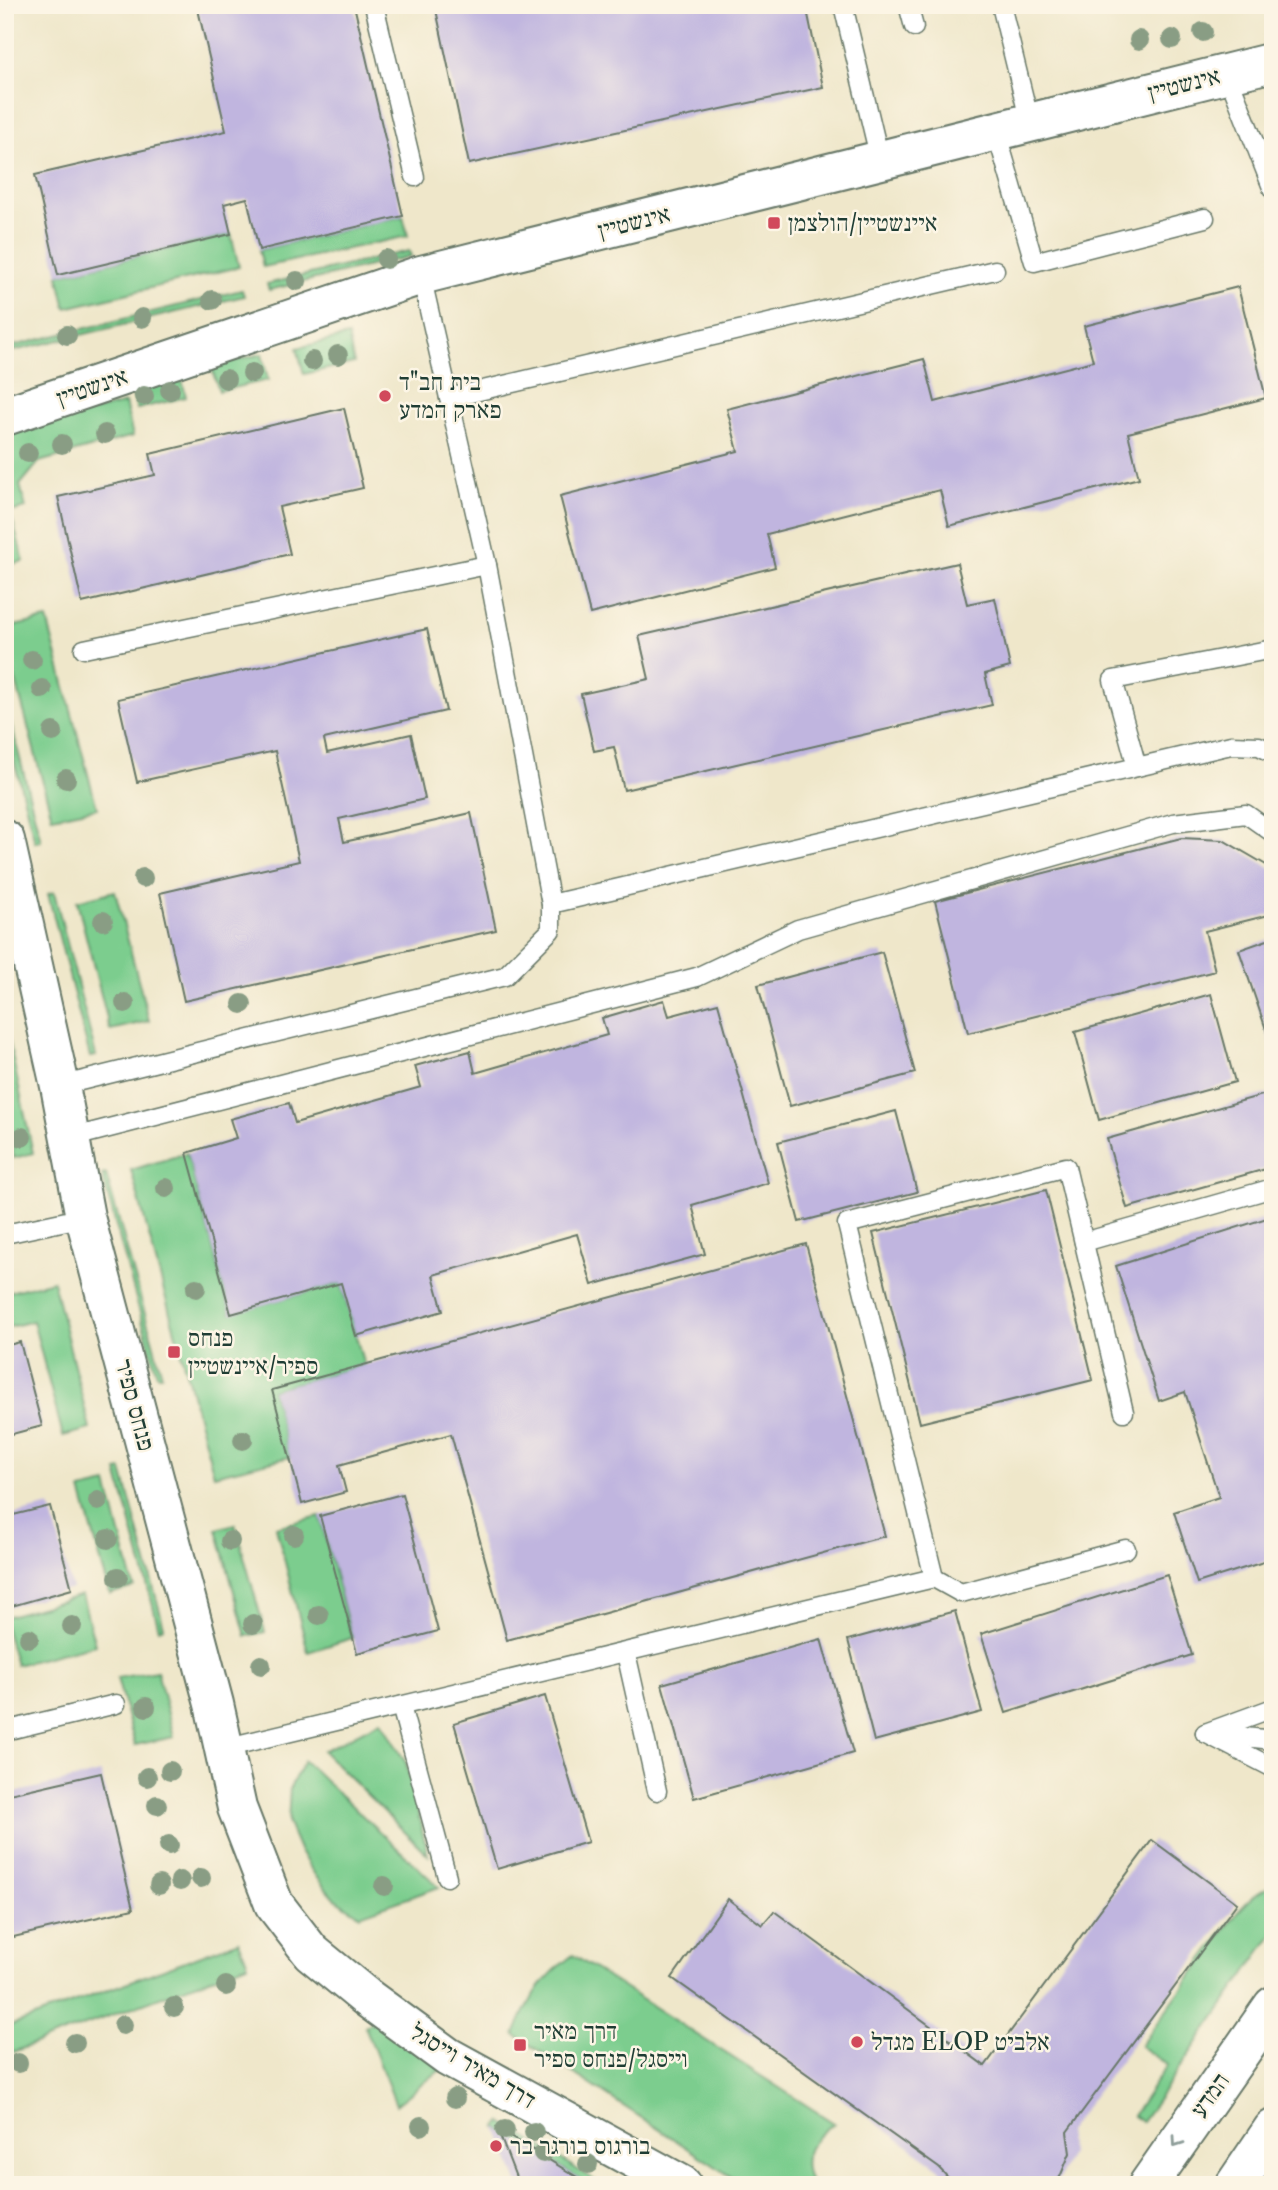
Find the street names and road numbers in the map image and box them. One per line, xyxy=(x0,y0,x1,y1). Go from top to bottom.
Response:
street label: אינשטיין xyxy=(1145,61,1223,106)
street label: אינשטיין xyxy=(595,199,673,244)
street label: אינשטיין xyxy=(52,361,131,412)
street label: פנחס ספיר xyxy=(109,1356,162,1454)
street label: דרך מאיר וייסגל xyxy=(405,2017,541,2114)
street label: המדע xyxy=(1184,2067,1235,2123)

